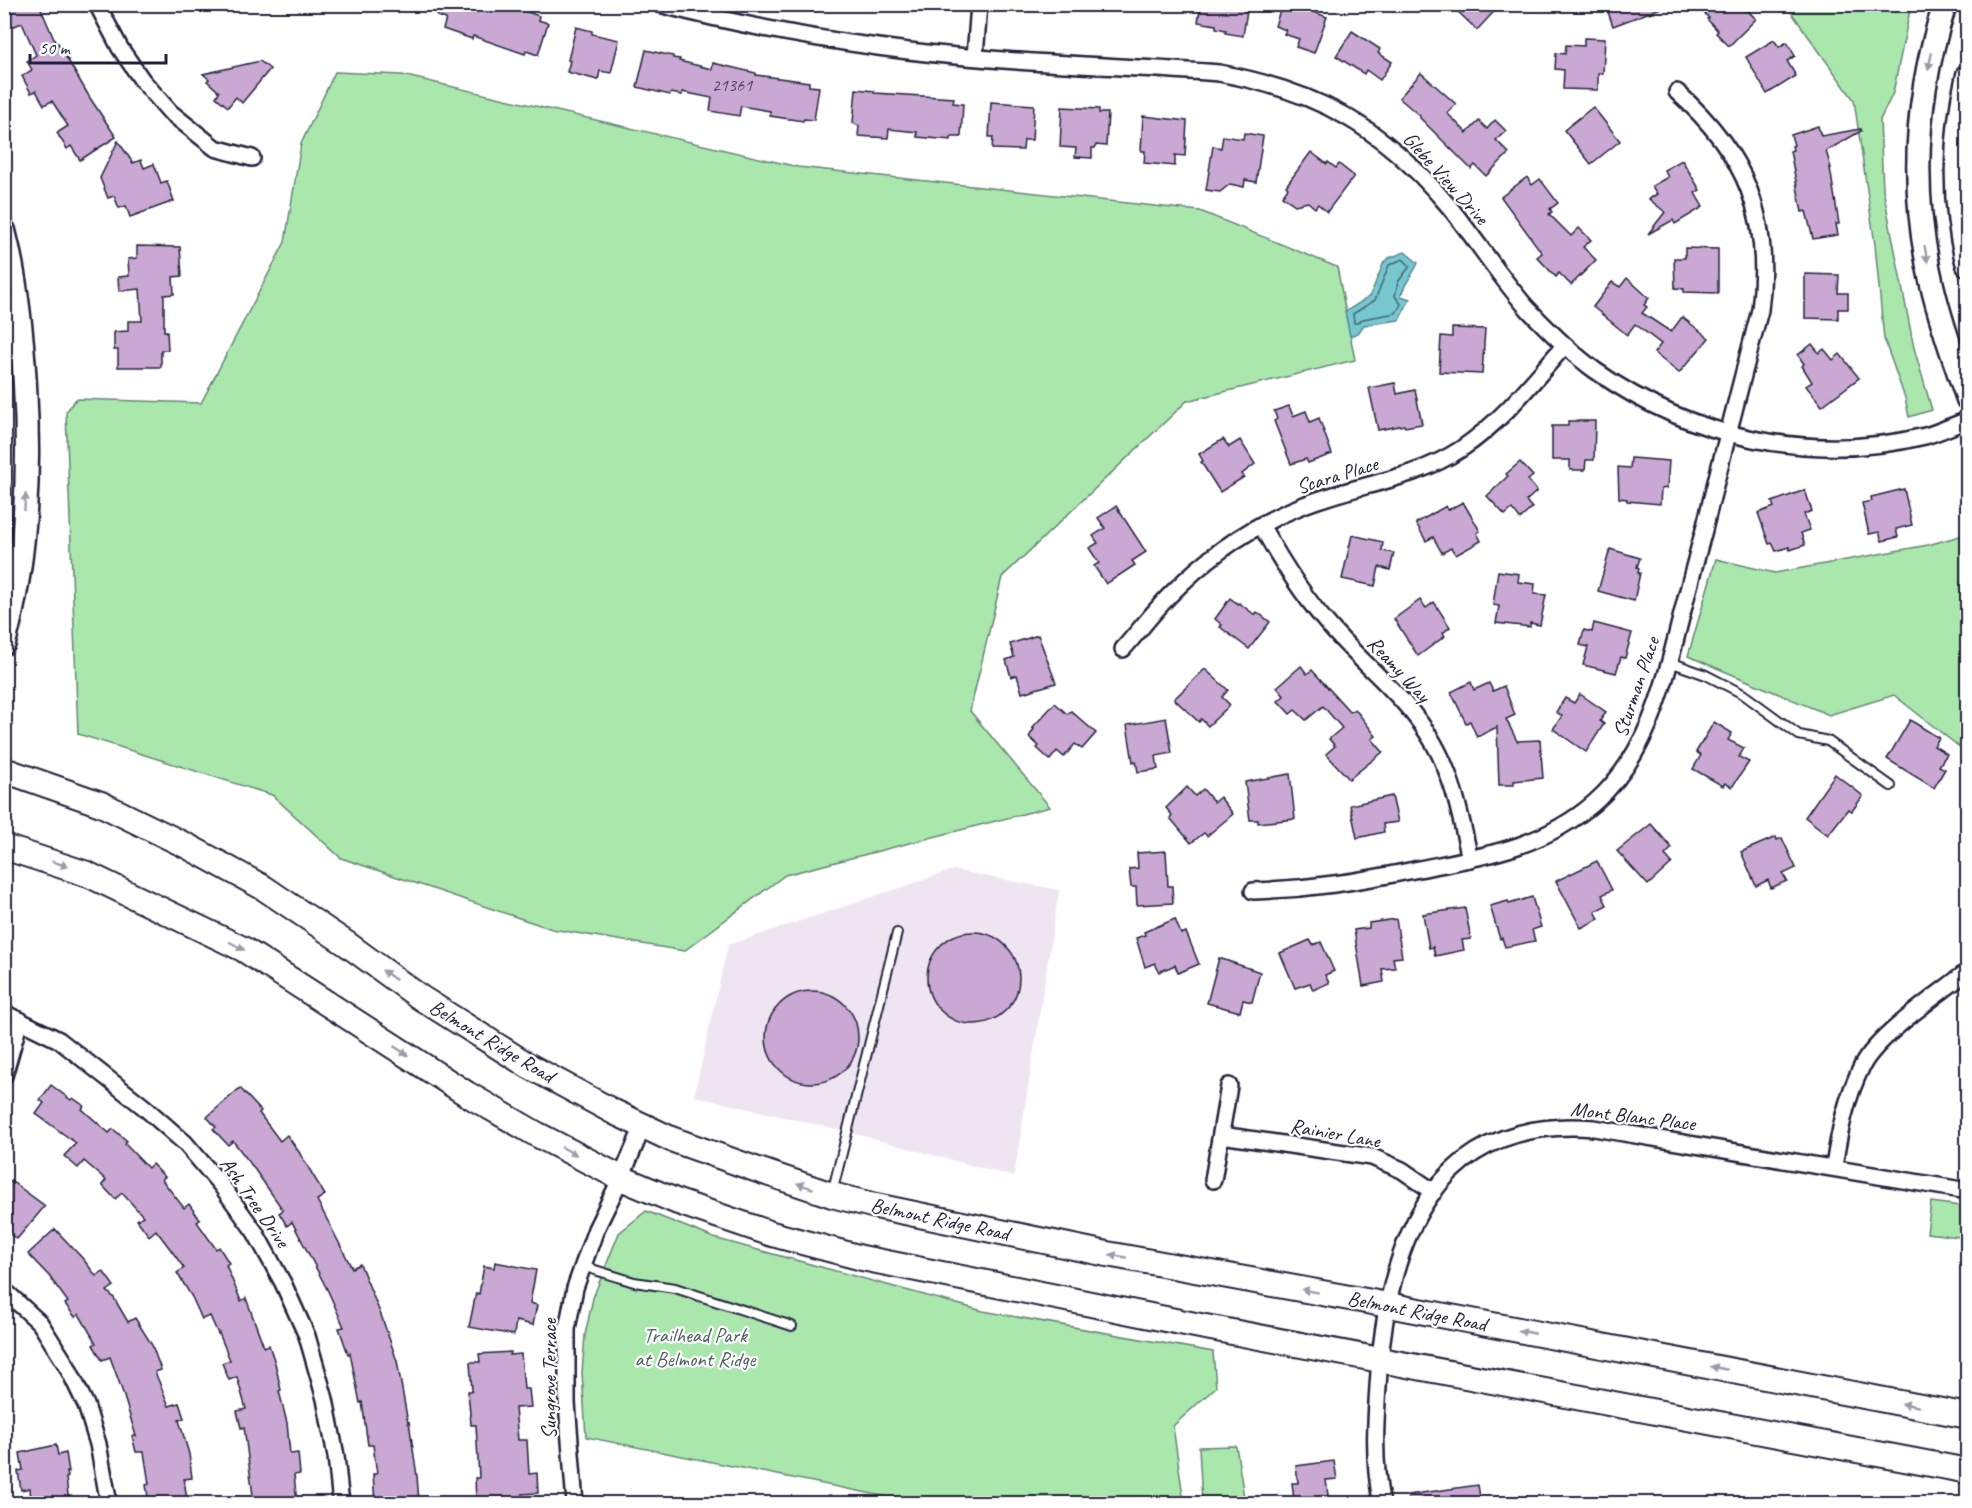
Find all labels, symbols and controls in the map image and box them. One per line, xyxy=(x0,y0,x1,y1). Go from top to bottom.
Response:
scale bar xyxy=(30,27,166,65)
text: 50 m xyxy=(39,37,72,59)
one-way arrow xyxy=(1925,52,1934,71)
house number: 21361 xyxy=(712,74,753,96)
street label: Glebe View Drive xyxy=(1397,126,1495,231)
one-way arrow xyxy=(1921,245,1930,264)
street label: Scara Place xyxy=(1293,450,1383,500)
one-way arrow xyxy=(20,493,30,512)
street label: Reamy Way xyxy=(1362,630,1437,709)
street label: Sturman Place xyxy=(1607,631,1666,740)
one-way arrow xyxy=(51,860,69,870)
one-way arrow xyxy=(229,941,246,951)
one-way arrow xyxy=(382,969,398,981)
street label: Belmont Ridge Road xyxy=(425,994,562,1090)
one-way arrow xyxy=(393,1046,410,1057)
street label: Mont Blanc Place xyxy=(1569,1095,1699,1137)
street label: Rainier Lane xyxy=(1288,1112,1383,1154)
one-way arrow xyxy=(561,1146,578,1156)
street label: Ash Tree Drive xyxy=(214,1152,297,1254)
one-way arrow xyxy=(796,1180,814,1190)
street label: Belmont Ridge Road xyxy=(868,1192,1015,1247)
one-way arrow xyxy=(1108,1252,1127,1261)
street label: Belmont Ridge Road xyxy=(1345,1285,1492,1338)
one-way arrow xyxy=(1300,1286,1319,1295)
street label: Sungrove Terrace xyxy=(536,1317,562,1439)
park label: Trailhead Park at Belmont Ridge xyxy=(635,1322,757,1372)
one-way arrow xyxy=(1517,1327,1536,1336)
one-way arrow xyxy=(1709,1363,1728,1372)
one-way arrow xyxy=(1900,1400,1919,1409)

